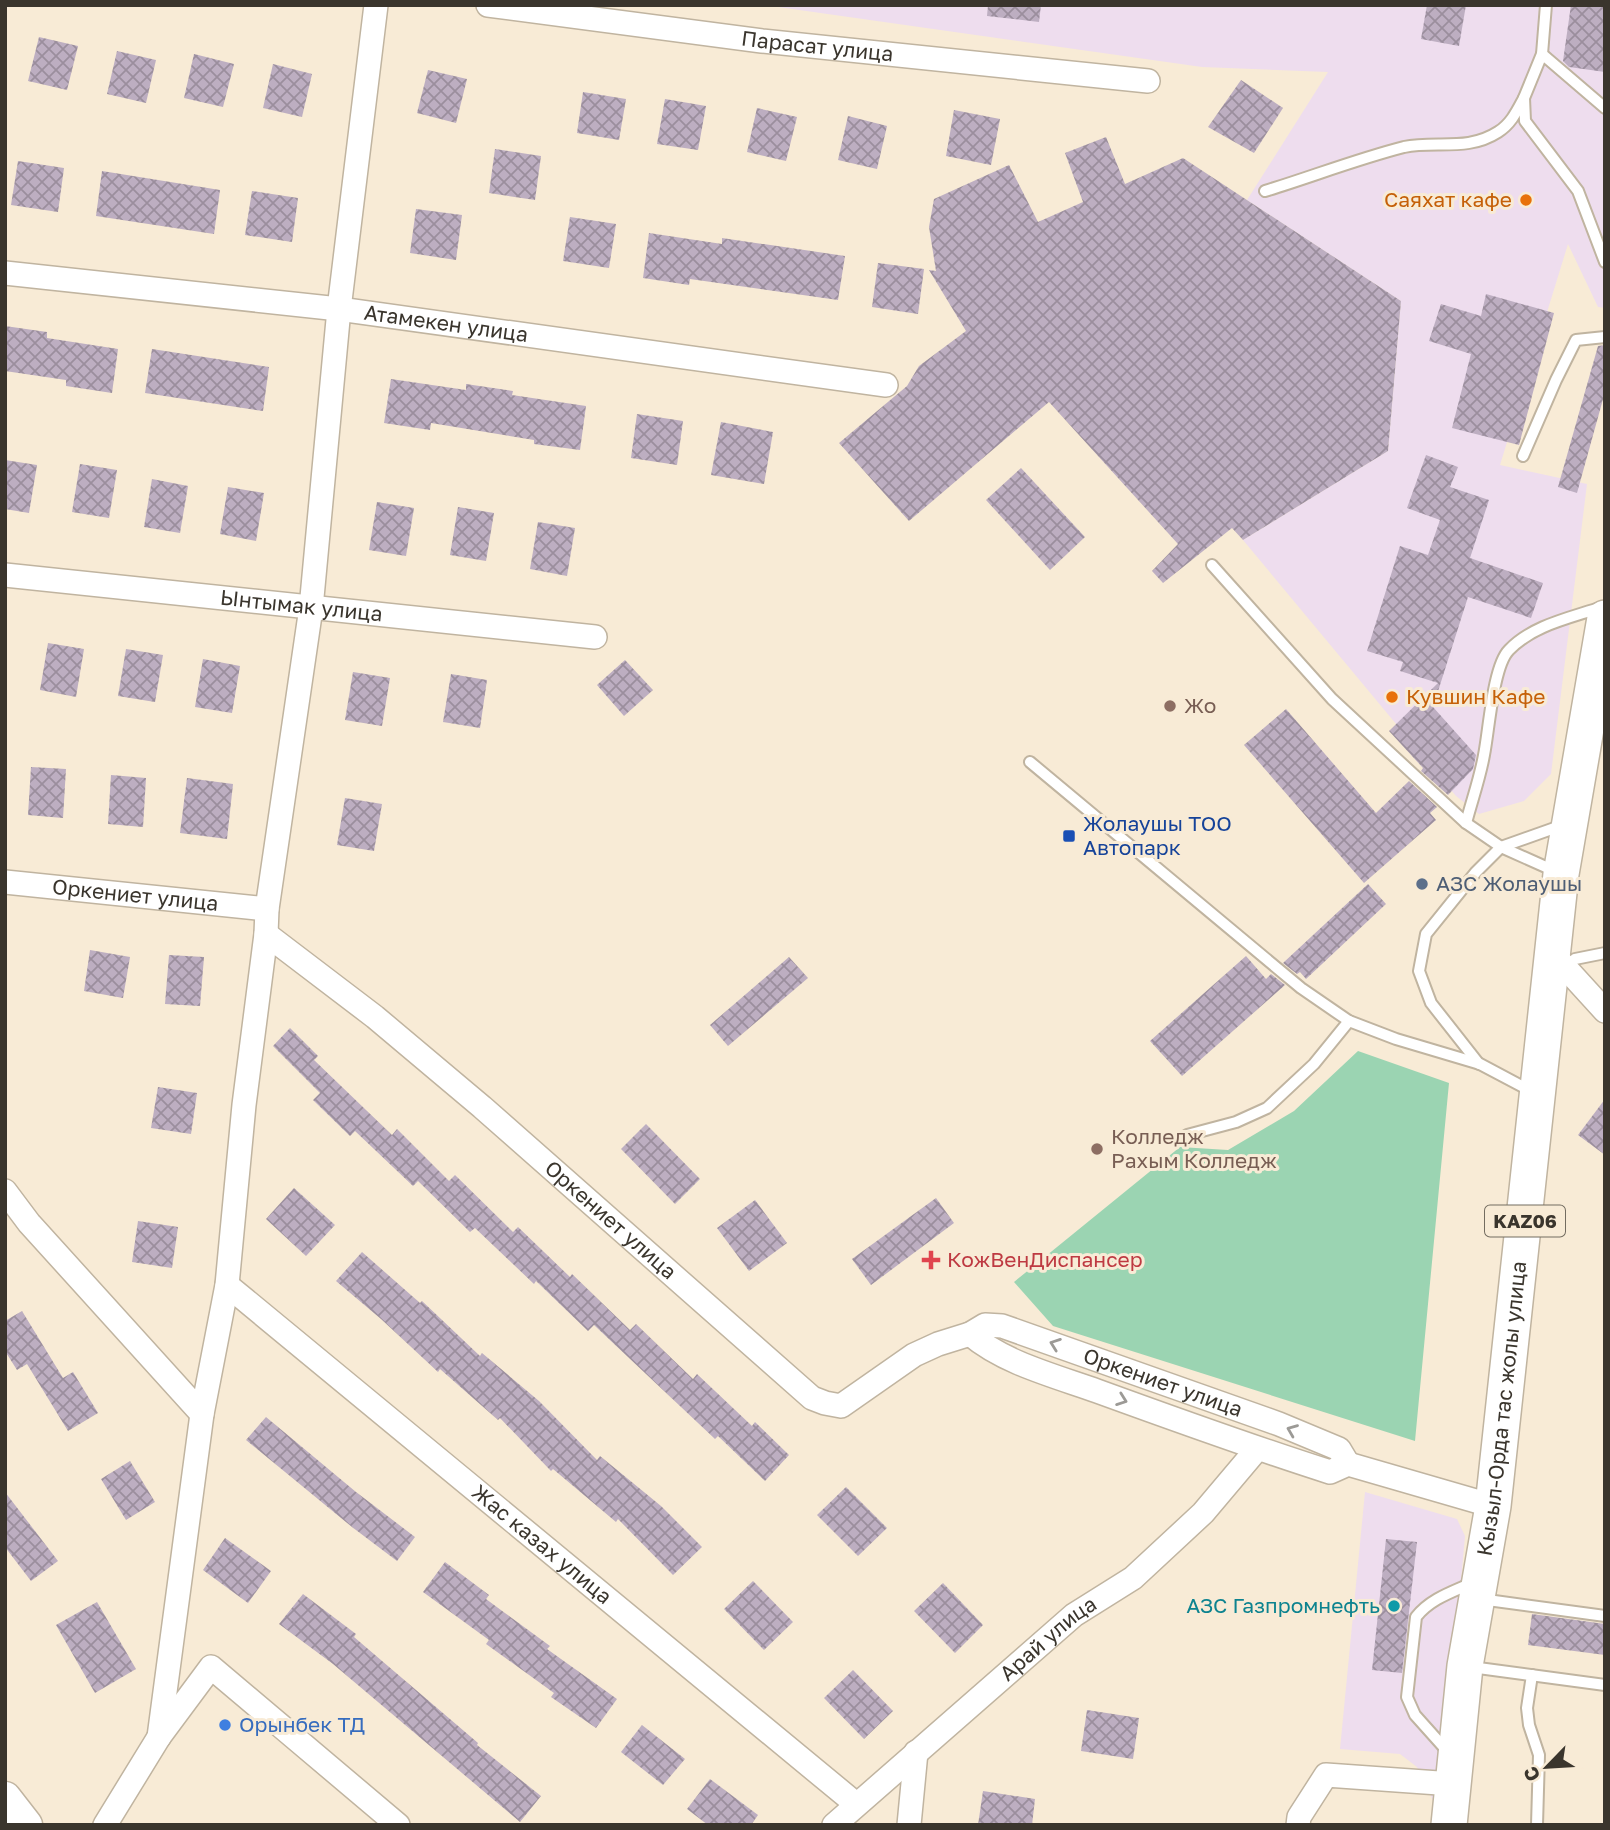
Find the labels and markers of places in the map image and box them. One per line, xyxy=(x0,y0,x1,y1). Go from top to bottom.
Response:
place label: Саяхат кафе xyxy=(1384,186,1512,212)
marker: Саяхат кафе xyxy=(1518,192,1534,208)
place label: Кувшин Кафе xyxy=(1406,683,1545,709)
marker: Кувшин Кафе xyxy=(1384,689,1400,705)
place label: Жо xyxy=(1184,692,1216,718)
marker: Жо xyxy=(1162,698,1178,714)
place label: Жолаушы ТОО Автопарк xyxy=(1083,810,1232,860)
marker: Жолаушы ТОО Автопарк xyxy=(1061,828,1077,844)
place label: АЗС Жолаушы xyxy=(1436,870,1582,896)
marker: АЗС Жолаушы xyxy=(1414,876,1430,892)
place label: Колледж Рахым Колледж xyxy=(1111,1123,1277,1173)
marker: Колледж Рахым Колледж xyxy=(1089,1141,1105,1157)
place label: КожВенДиспансер xyxy=(947,1246,1143,1272)
marker: КожВенДиспансер xyxy=(921,1250,941,1270)
place label: АЗС Газпромнефть xyxy=(1186,1592,1380,1618)
marker: АЗС Газпромнефть xyxy=(1386,1598,1402,1614)
place label: Орынбек ТД xyxy=(239,1711,365,1737)
marker: Орынбек ТД xyxy=(217,1717,233,1733)

